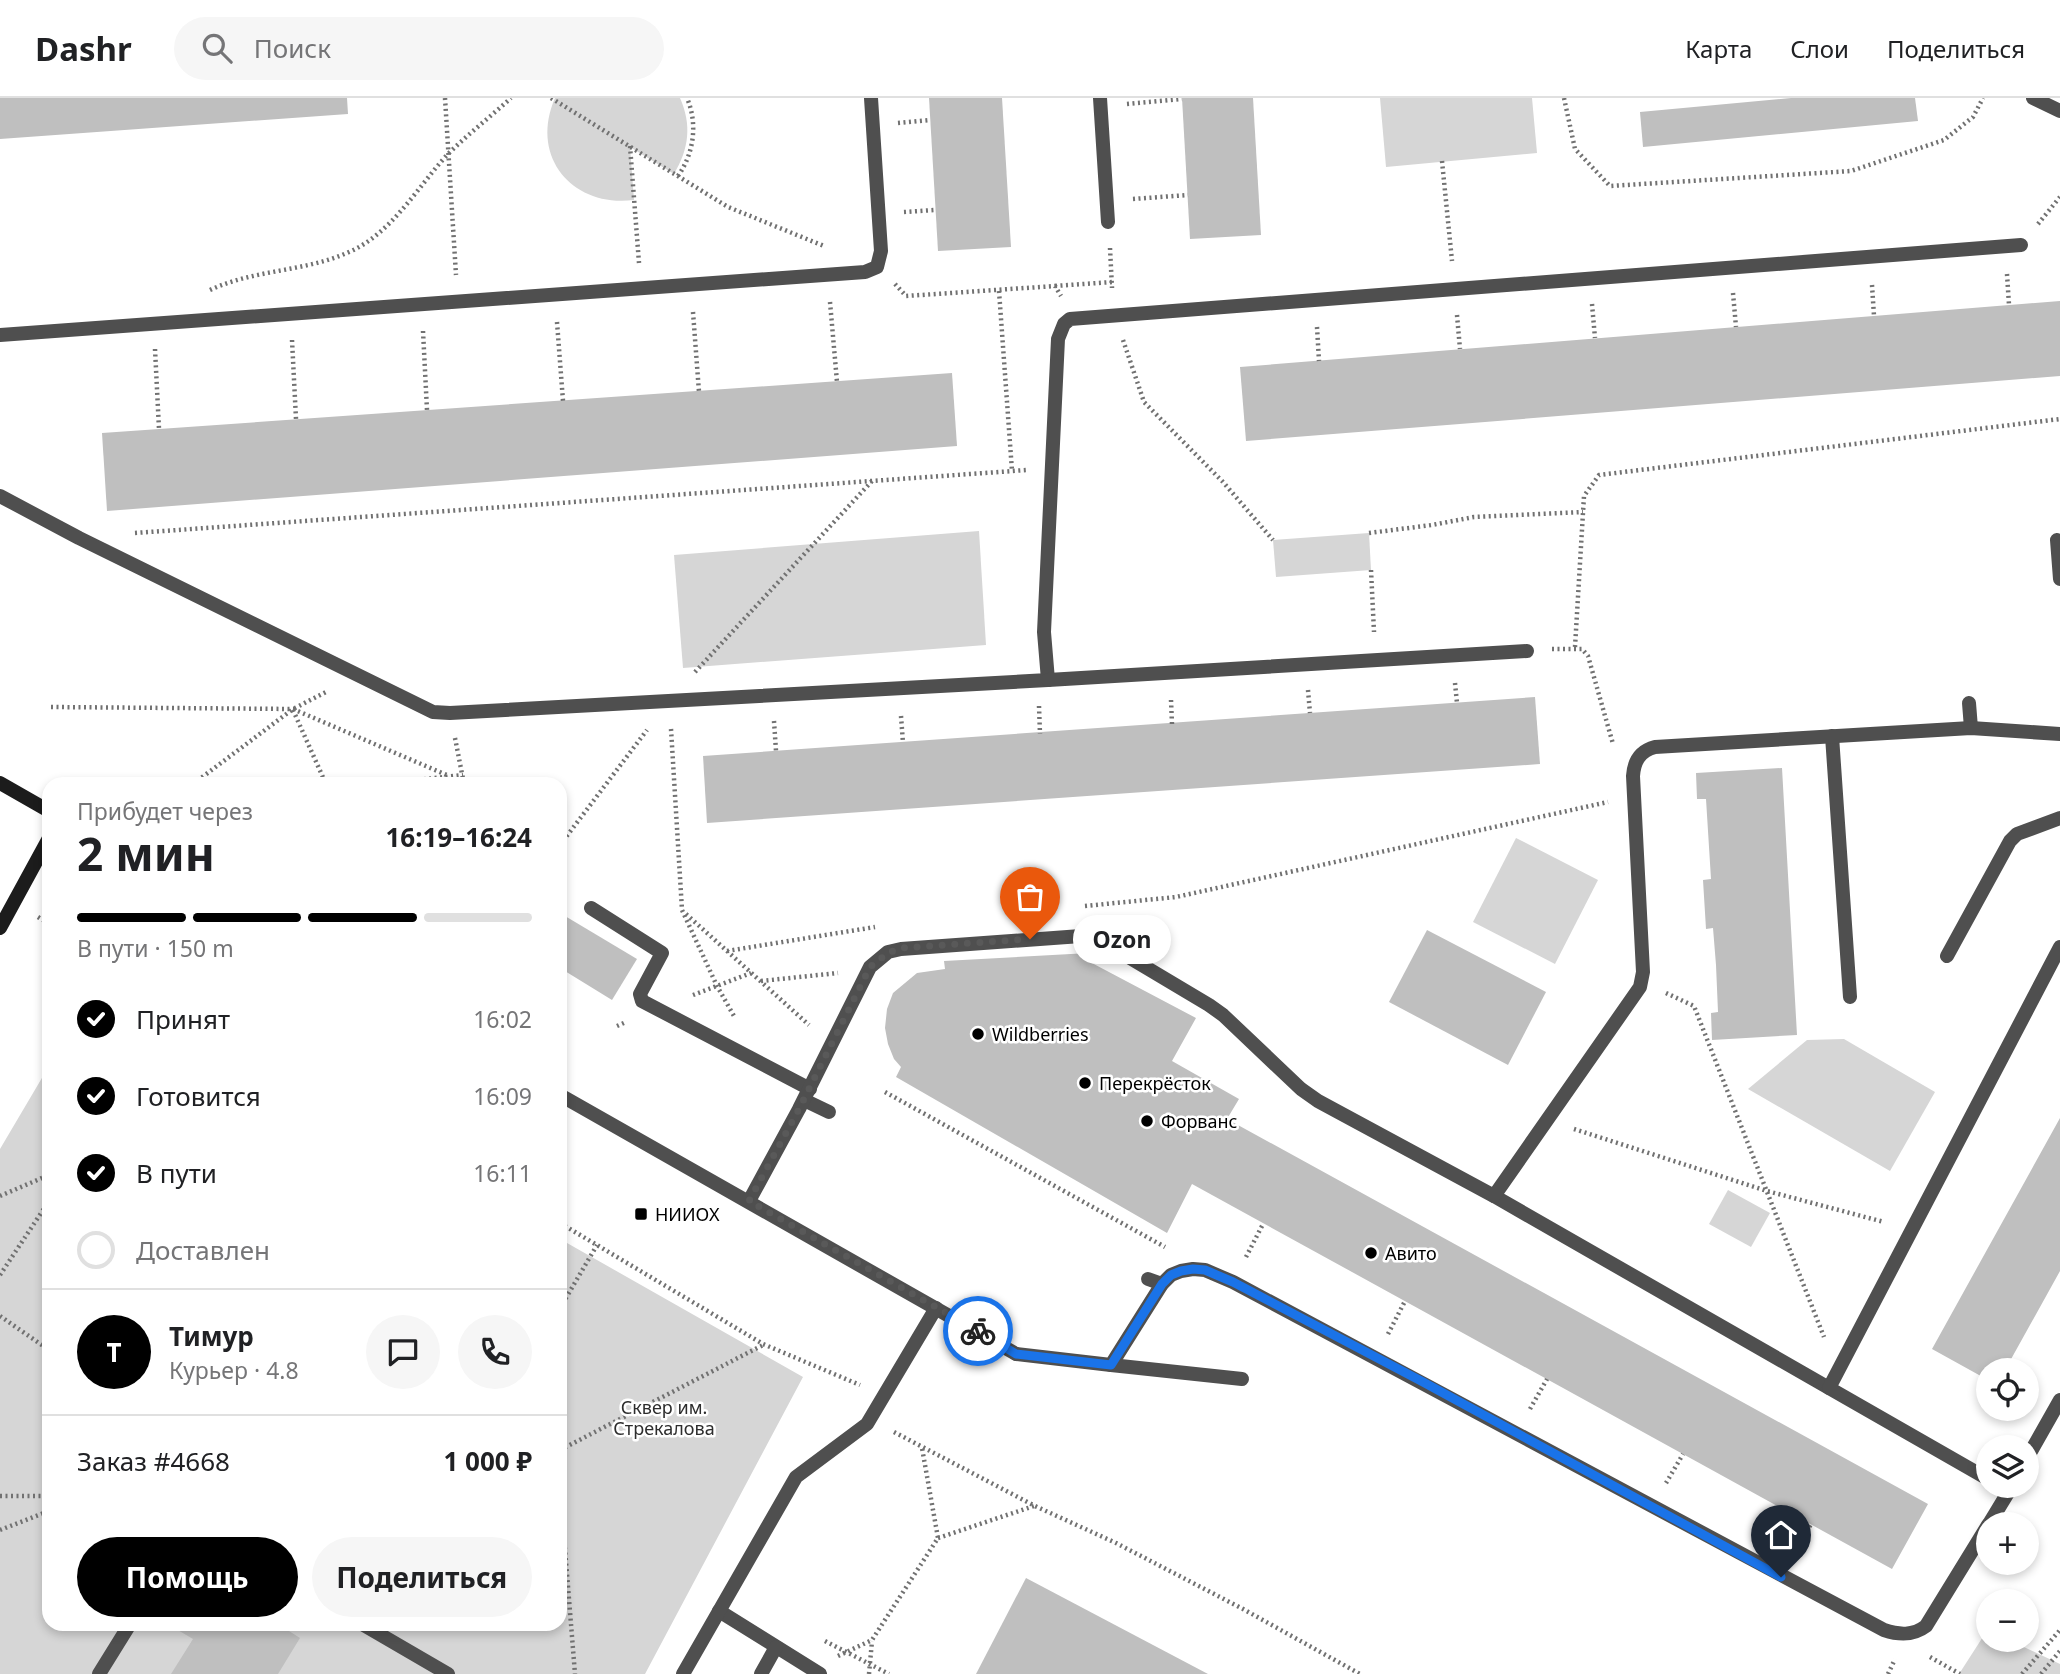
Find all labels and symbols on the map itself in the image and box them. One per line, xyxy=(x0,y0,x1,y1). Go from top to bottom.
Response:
pin xyxy=(1000,867,1060,939)
callout: Ozon xyxy=(1072,914,1170,964)
place label: Wildberries xyxy=(992,1022,1089,1046)
marker: Wildberries xyxy=(970,1026,986,1042)
place label: Перекрёсток xyxy=(1099,1071,1211,1095)
marker: Перекрёсток xyxy=(1077,1075,1093,1091)
place label: Форванс xyxy=(1161,1109,1238,1133)
marker: Форванс xyxy=(1139,1113,1155,1129)
place label: НИИОХ xyxy=(655,1202,720,1226)
marker: НИИОХ xyxy=(633,1206,649,1222)
place label: Авито xyxy=(1385,1241,1437,1265)
marker: Авито xyxy=(1363,1245,1379,1261)
courier xyxy=(943,1296,1013,1366)
park label: Сквер им. Стрекалова xyxy=(613,1395,715,1440)
pin xyxy=(1751,1505,1811,1577)

